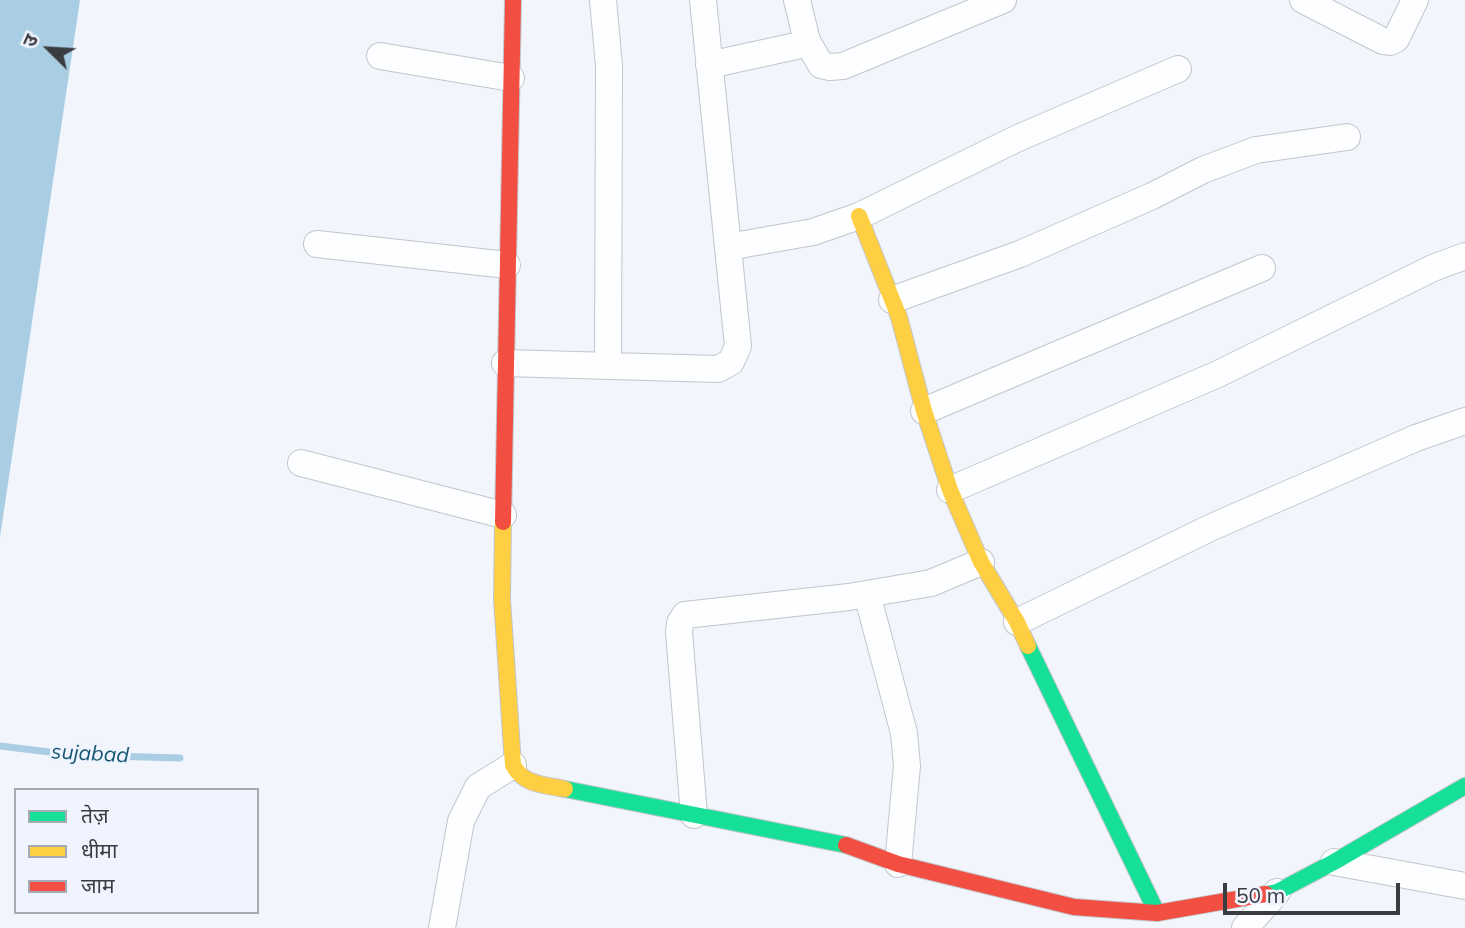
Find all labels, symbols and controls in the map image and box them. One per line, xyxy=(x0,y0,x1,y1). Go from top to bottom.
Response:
north arrow xyxy=(14,14,84,84)
text: उ xyxy=(17,30,43,50)
water label: sujabad xyxy=(50,739,130,769)
legend xyxy=(14,788,259,914)
text: तेज़ xyxy=(81,802,109,828)
text: धीमा xyxy=(81,837,117,863)
scale bar xyxy=(1227,869,1404,913)
text: जाम xyxy=(81,872,115,898)
text: 50 m xyxy=(1236,882,1285,908)

